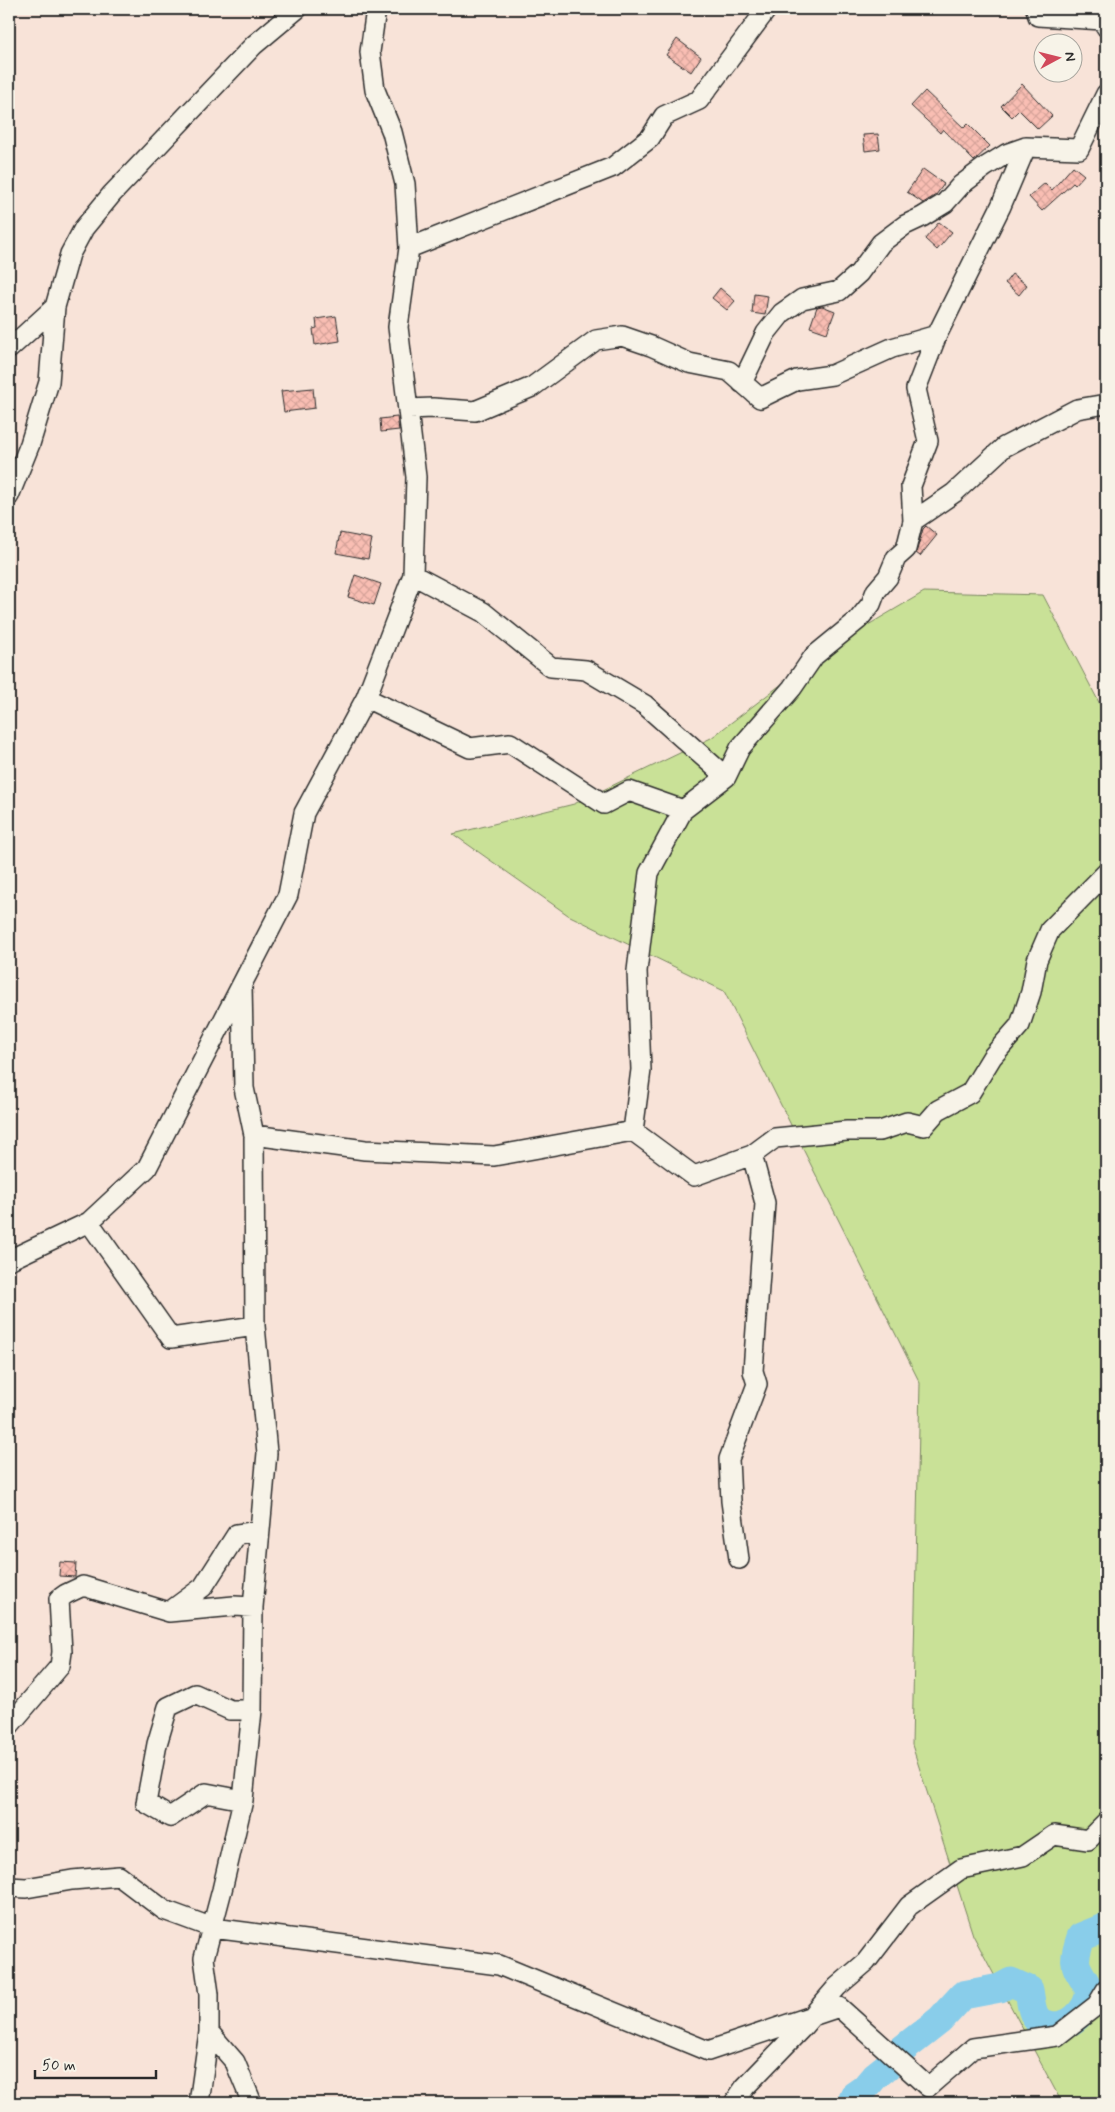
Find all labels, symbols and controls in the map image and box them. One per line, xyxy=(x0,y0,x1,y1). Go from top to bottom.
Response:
north arrow xyxy=(1032,32,1082,82)
text: N xyxy=(1060,51,1079,62)
scale bar xyxy=(35,2047,156,2079)
text: 50 m xyxy=(42,2056,76,2076)

